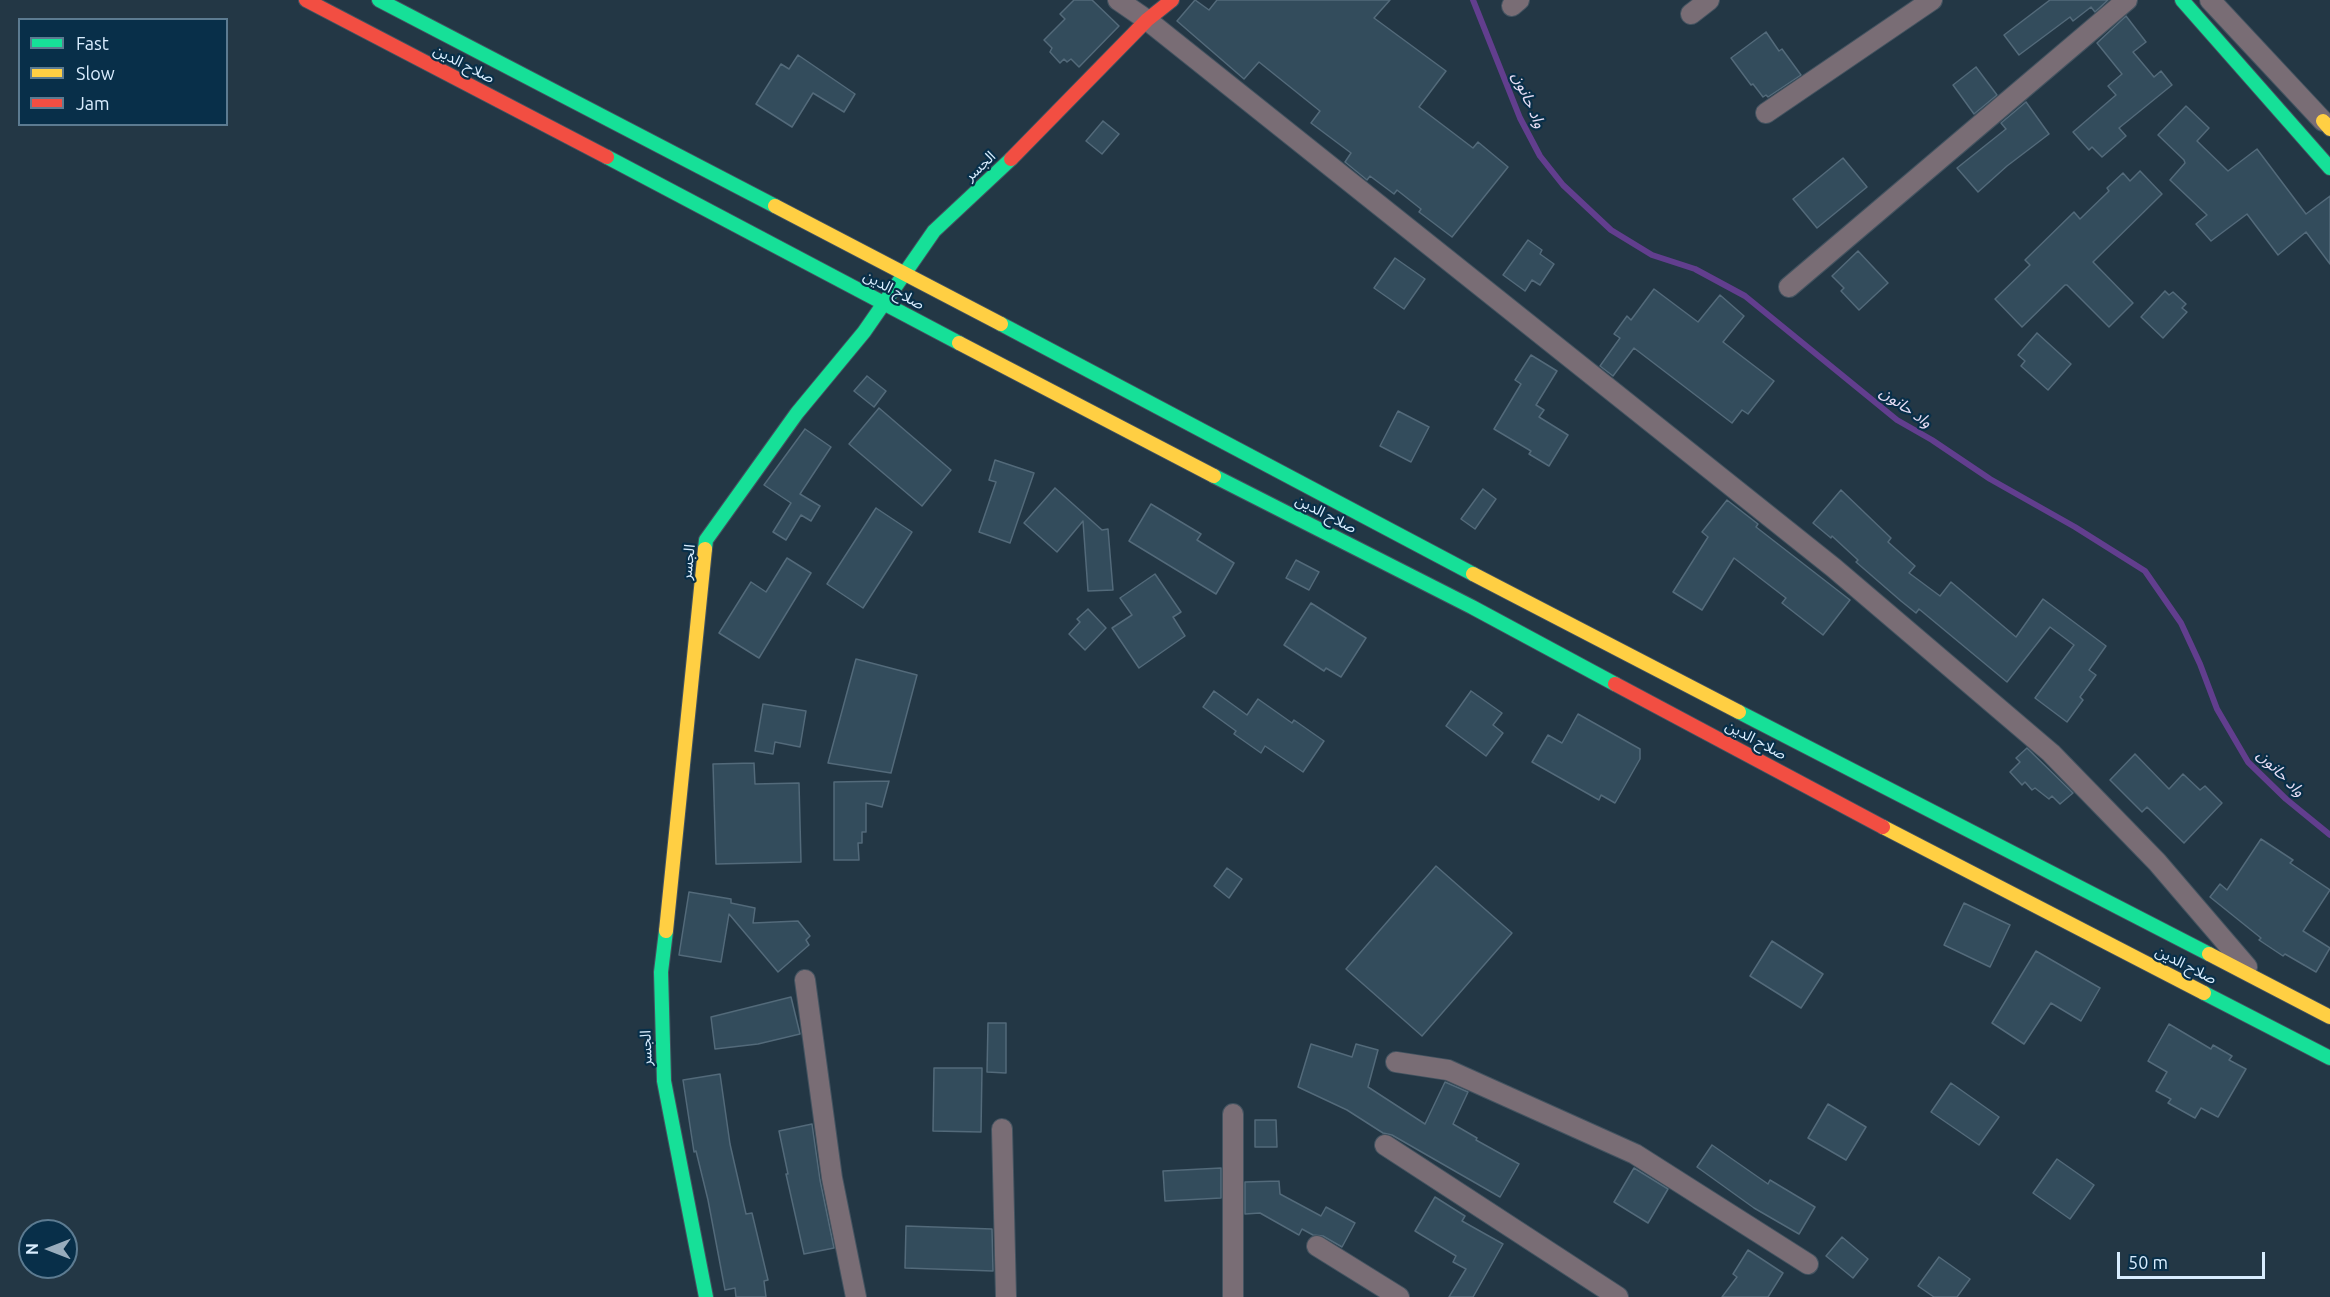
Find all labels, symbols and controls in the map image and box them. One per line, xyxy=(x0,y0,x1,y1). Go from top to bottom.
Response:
legend xyxy=(18,18,228,126)
text: Fast xyxy=(76,33,109,53)
street label: صلاح الدين xyxy=(430,41,498,87)
text: Slow xyxy=(76,63,115,83)
water label: واد حانون xyxy=(1508,69,1550,131)
text: Jam xyxy=(76,93,110,113)
street label: الجسر xyxy=(961,147,999,185)
street label: صلاح الدين xyxy=(860,266,928,314)
water label: واد حانون xyxy=(1876,382,1936,432)
street label: صلاح الدين xyxy=(1292,491,1360,537)
street label: الجسر xyxy=(677,543,699,581)
street label: صلاح الدين xyxy=(1722,716,1790,764)
water label: واد حانون xyxy=(2253,745,2309,801)
street label: صلاح الدين xyxy=(2152,942,2220,988)
street label: الجسر xyxy=(636,1030,656,1066)
north arrow xyxy=(18,1219,78,1279)
scale bar xyxy=(2120,1240,2268,1278)
text: N xyxy=(23,1243,41,1255)
text: 50 m xyxy=(2128,1252,2168,1272)

